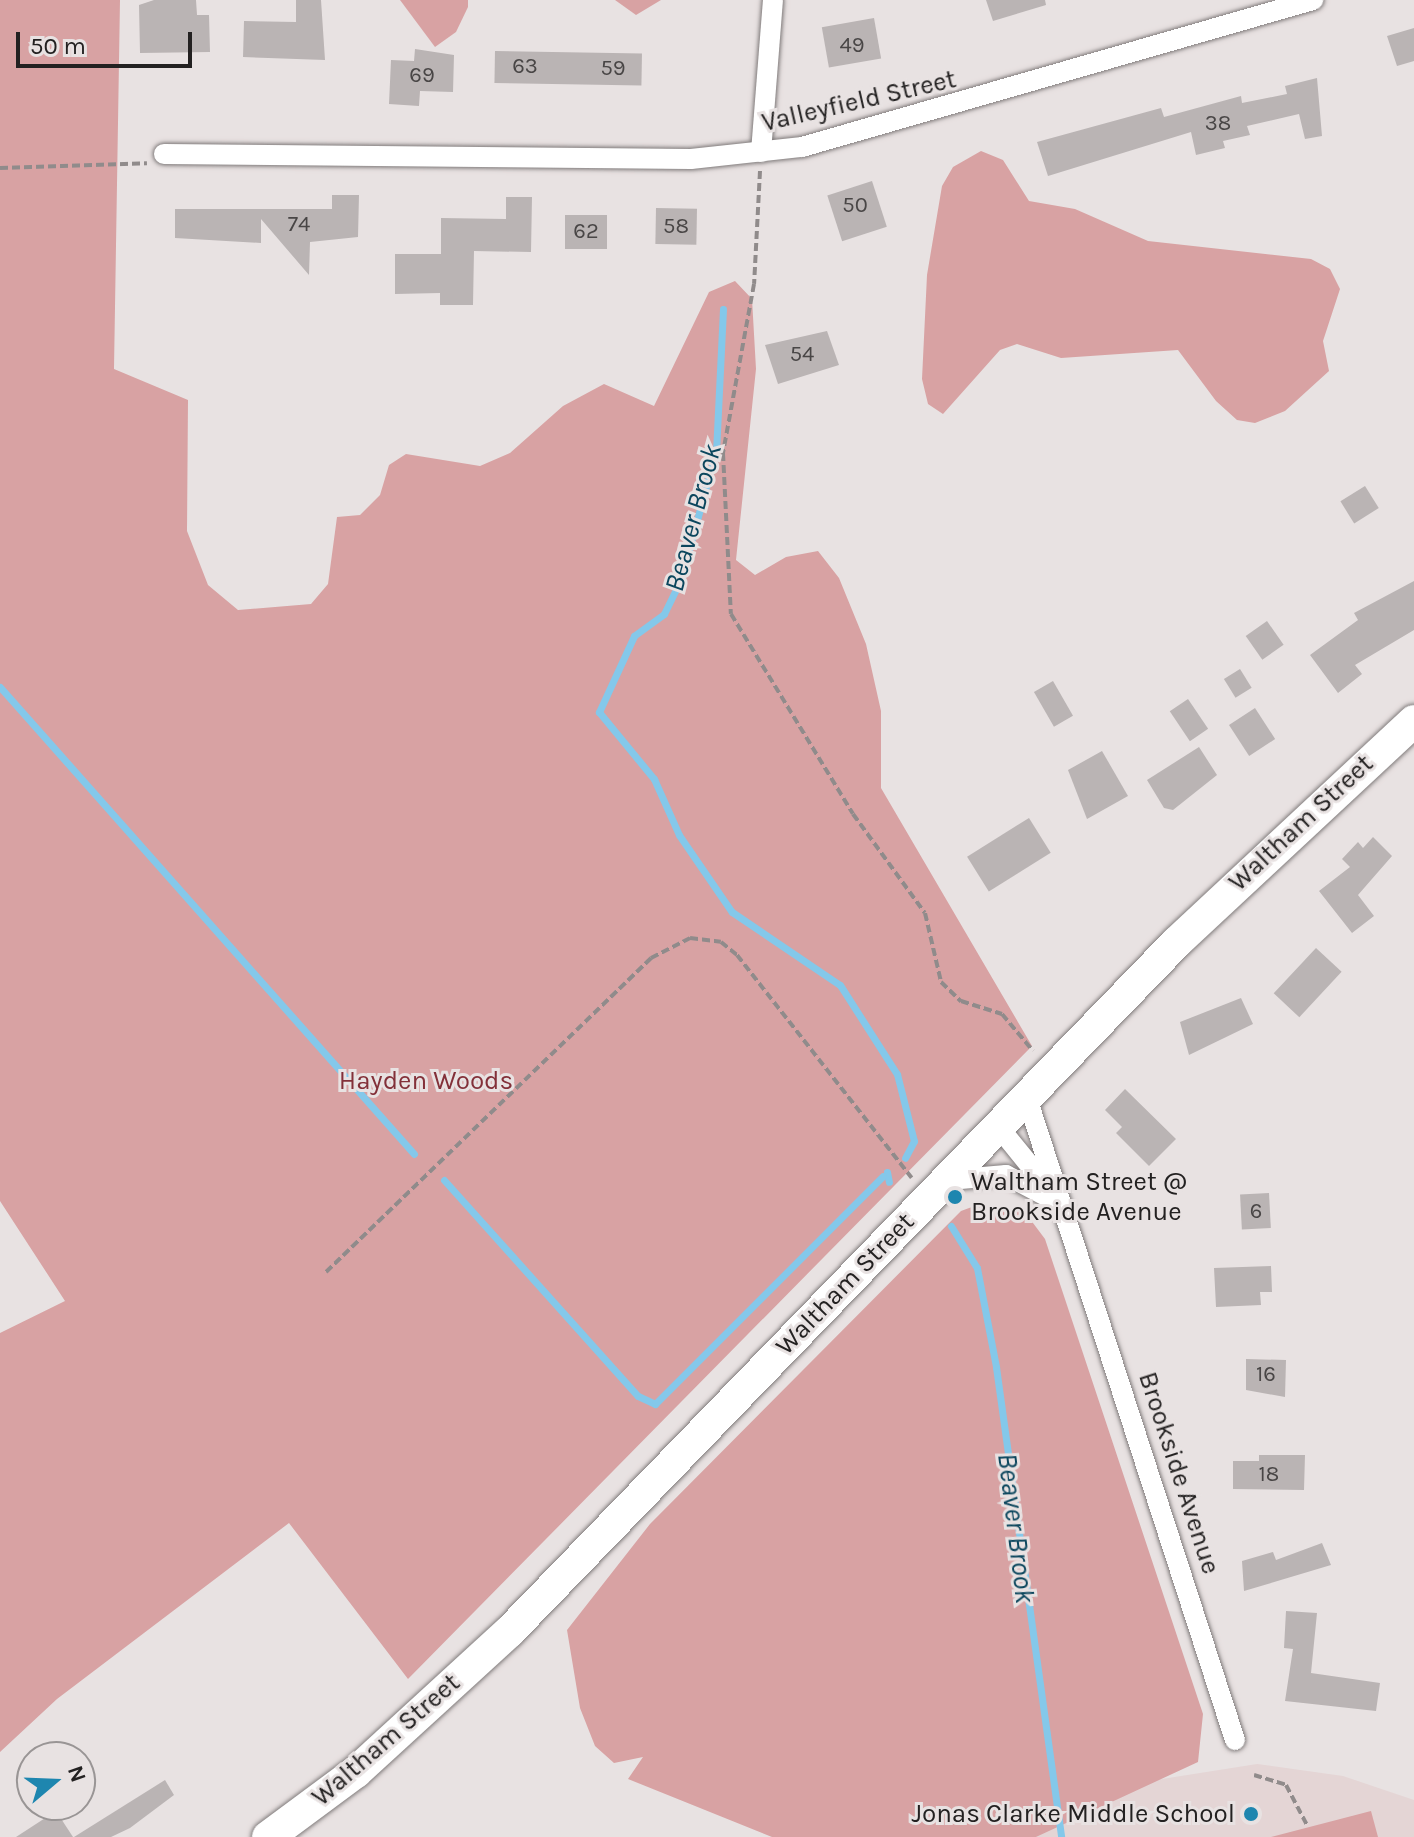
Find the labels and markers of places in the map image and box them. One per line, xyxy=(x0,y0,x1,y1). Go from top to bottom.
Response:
place label: Waltham Street @ Brookside Avenue xyxy=(971,1166,1187,1228)
marker: Waltham Street @ Brookside Avenue xyxy=(946,1188,964,1206)
place label: Jonas Clarke Middle School xyxy=(911,1798,1235,1830)
marker: Jonas Clarke Middle School xyxy=(1242,1805,1260,1823)

